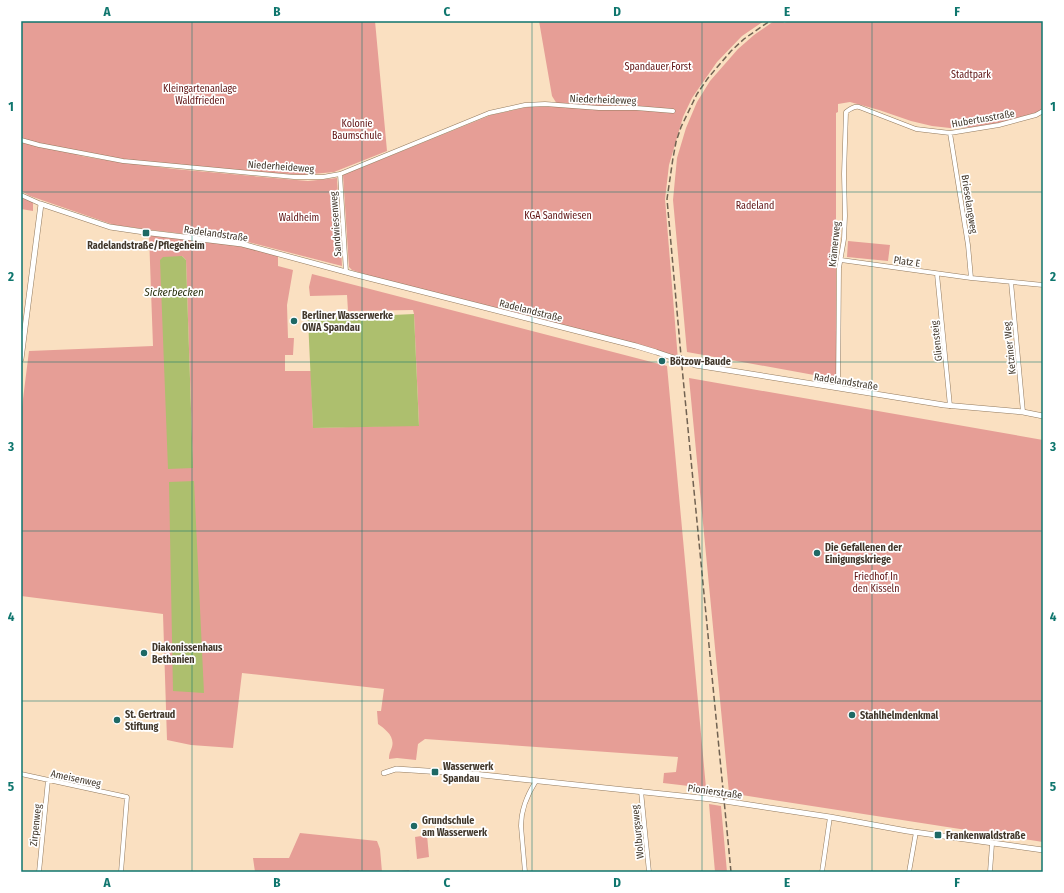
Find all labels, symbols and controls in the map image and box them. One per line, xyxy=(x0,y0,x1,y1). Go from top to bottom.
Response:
text: A xyxy=(102,4,111,19)
text: B xyxy=(273,4,281,19)
text: C xyxy=(444,4,451,19)
text: D xyxy=(613,4,621,19)
text: E xyxy=(784,4,790,19)
text: F xyxy=(954,4,960,19)
park label: Spandauer Forst xyxy=(625,61,692,73)
park label: Stadtpark xyxy=(951,69,991,81)
park label: Kleingartenanlage Waldfrieden xyxy=(163,83,237,107)
street label: Niederheideweg xyxy=(570,93,637,107)
text: 1 xyxy=(8,99,14,114)
text: 1 xyxy=(1050,99,1056,114)
street label: Hubertusstraße xyxy=(951,108,1016,130)
park label: Kolonie Baumschule xyxy=(332,118,382,142)
street label: Niederheideweg xyxy=(247,159,315,175)
street label: Brieselangweg xyxy=(958,174,980,235)
street label: Sandwiesenweg xyxy=(328,191,344,257)
park label: Radeland xyxy=(736,200,774,212)
park label: KGA Sandwiesen xyxy=(524,210,592,222)
park label: Waldheim xyxy=(279,212,319,224)
street label: Krämerweg xyxy=(827,220,843,267)
street label: Radelandstraße xyxy=(183,224,249,244)
marker: Radelandstraße/Pflegeheim xyxy=(141,228,151,238)
place label: Radelandstraße/Pflegeheim xyxy=(87,240,205,252)
street label: Platz E xyxy=(893,254,921,270)
text: 2 xyxy=(7,269,14,284)
text: 2 xyxy=(1049,269,1056,284)
water label: Sickerbecken xyxy=(143,286,204,299)
street label: Radelandstraße xyxy=(498,297,564,325)
place label: Berliner Wasserwerke OWA Spandau xyxy=(302,310,393,334)
marker: Berliner Wasserwerke OWA Spandau xyxy=(289,316,299,326)
street label: Gliensteig xyxy=(929,320,945,362)
street label: Ketziner Weg xyxy=(1001,321,1019,375)
marker: Bötzow-Baude xyxy=(657,356,667,366)
place label: Bötzow-Baude xyxy=(670,356,731,368)
street label: Radelandstraße xyxy=(813,371,879,393)
text: 3 xyxy=(7,439,14,454)
text: 3 xyxy=(1049,439,1056,454)
place label: Die Gefallenen der Einigungskriege xyxy=(825,542,902,566)
marker: Die Gefallenen der Einigungskriege xyxy=(812,548,822,558)
park label: Friedhof In den Kisseln xyxy=(852,571,900,595)
text: 4 xyxy=(8,609,15,624)
text: 4 xyxy=(1050,609,1057,624)
place label: Diakonissenhaus Bethanien xyxy=(152,642,223,666)
marker: Diakonissenhaus Bethanien xyxy=(139,648,149,658)
place label: St. Gertraud Stiftung xyxy=(125,709,175,733)
marker: Stahlhelmdenkmal xyxy=(847,710,857,720)
place label: Stahlhelmdenkmal xyxy=(860,710,939,722)
marker: St. Gertraud Stiftung xyxy=(112,715,122,725)
place label: Wasserwerk Spandau xyxy=(443,761,494,785)
marker: Wasserwerk Spandau xyxy=(430,767,440,777)
street label: Ameisenweg xyxy=(50,768,102,790)
text: 5 xyxy=(8,779,14,794)
text: 5 xyxy=(1050,779,1056,794)
street label: Pionierstraße xyxy=(687,782,743,802)
street label: Zirpenweg xyxy=(28,803,44,847)
street label: Wolburgsweg xyxy=(629,804,647,859)
place label: Grundschule am Wasserwerk xyxy=(422,815,488,839)
marker: Grundschule am Wasserwerk xyxy=(409,821,419,831)
marker: Frankenwaldstraße xyxy=(933,830,943,840)
place label: Frankenwaldstraße xyxy=(946,830,1025,842)
text: A xyxy=(102,875,111,890)
text: B xyxy=(273,875,281,890)
text: C xyxy=(444,875,451,890)
text: D xyxy=(613,875,621,890)
text: E xyxy=(784,875,790,890)
text: F xyxy=(954,875,960,890)

